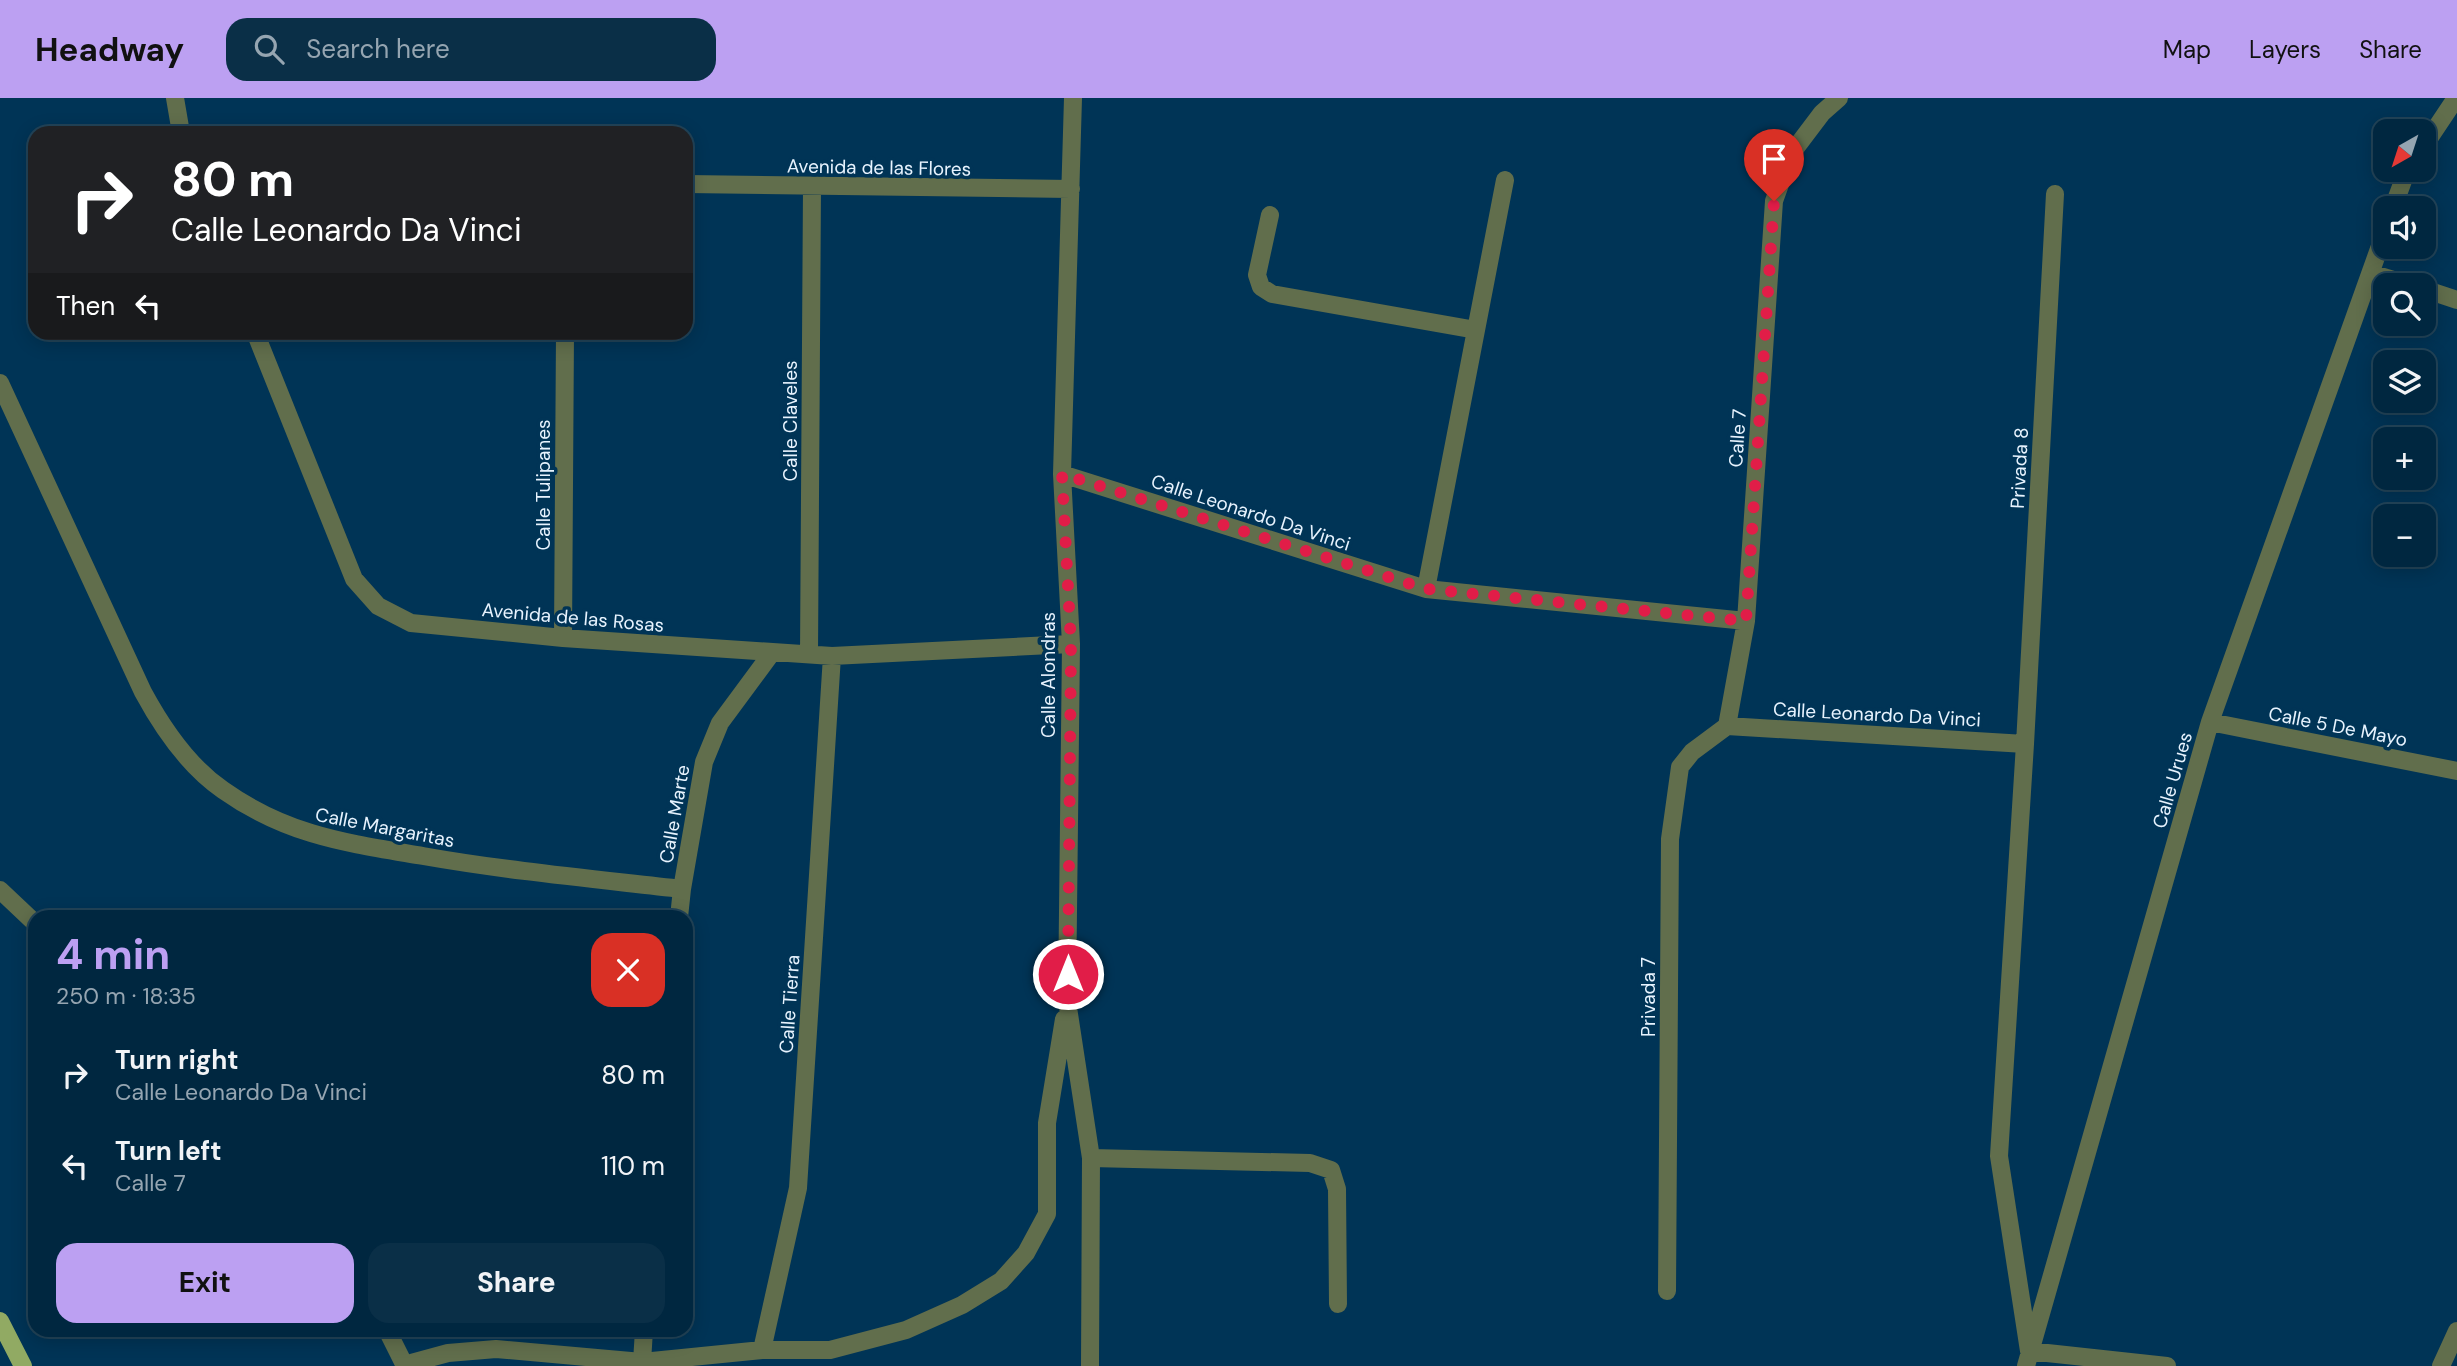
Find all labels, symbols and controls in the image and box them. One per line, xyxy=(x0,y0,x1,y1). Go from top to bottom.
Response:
search box xyxy=(226,18,716,81)
text: Headway xyxy=(35,28,184,71)
icon: search xyxy=(250,30,288,68)
text: Search here xyxy=(306,32,450,66)
text: Map xyxy=(2163,34,2211,65)
text: Layers xyxy=(2249,34,2321,65)
text: Share xyxy=(2359,34,2422,65)
north arrow xyxy=(2373,119,2436,182)
map controls xyxy=(2373,119,2436,567)
pin xyxy=(1744,129,1804,201)
icon: arrive xyxy=(1755,140,1793,178)
text: 80 m xyxy=(171,147,294,211)
street label: Avenida de las Flores xyxy=(787,153,971,182)
icon: right xyxy=(56,154,147,245)
button: sound xyxy=(2373,196,2436,259)
text: Calle Leonardo Da Vinci xyxy=(171,209,522,251)
button: search xyxy=(2373,273,2436,336)
icon: left xyxy=(129,287,167,325)
text: Then xyxy=(56,289,115,323)
button: layers xyxy=(2373,350,2436,413)
street label: Calle Claveles xyxy=(778,360,803,482)
street label: Calle 7 xyxy=(1723,408,1752,468)
street label: Calle Tulipanes xyxy=(531,419,556,551)
street label: Privada 8 xyxy=(2005,427,2034,509)
button: + xyxy=(2373,427,2436,490)
street label: Calle Leonardo Da Vinci xyxy=(1148,468,1354,557)
button: − xyxy=(2373,504,2436,567)
street label: Avenida de las Rosas xyxy=(481,597,665,638)
street label: Calle Alondras xyxy=(1036,612,1061,738)
street label: Calle Leonardo Da Vinci xyxy=(1772,697,1982,732)
street label: Calle 5 De Mayo xyxy=(2266,701,2409,752)
street label: Calle Urues xyxy=(2147,729,2198,831)
street label: Calle Marte xyxy=(654,763,695,865)
street label: Calle Margaritas xyxy=(313,802,457,853)
text: 4 min xyxy=(56,927,170,982)
button: close xyxy=(591,933,665,1007)
position arrow xyxy=(1031,937,1105,1011)
street label: Calle Tierra xyxy=(774,954,805,1054)
street label: Privada 7 xyxy=(1636,957,1661,1037)
text: 250 m · 18:35 xyxy=(56,981,196,1011)
text: Turn right xyxy=(115,1043,239,1077)
icon: right xyxy=(56,1056,94,1094)
text: 80 m xyxy=(601,1058,665,1092)
text: Calle Leonardo Da Vinci xyxy=(115,1077,367,1107)
text: Turn left xyxy=(115,1134,222,1168)
icon: left xyxy=(56,1147,94,1185)
text: 110 m xyxy=(601,1149,665,1183)
text: Calle 7 xyxy=(115,1168,186,1198)
button: Exit xyxy=(56,1243,354,1323)
button: Share xyxy=(368,1243,665,1323)

